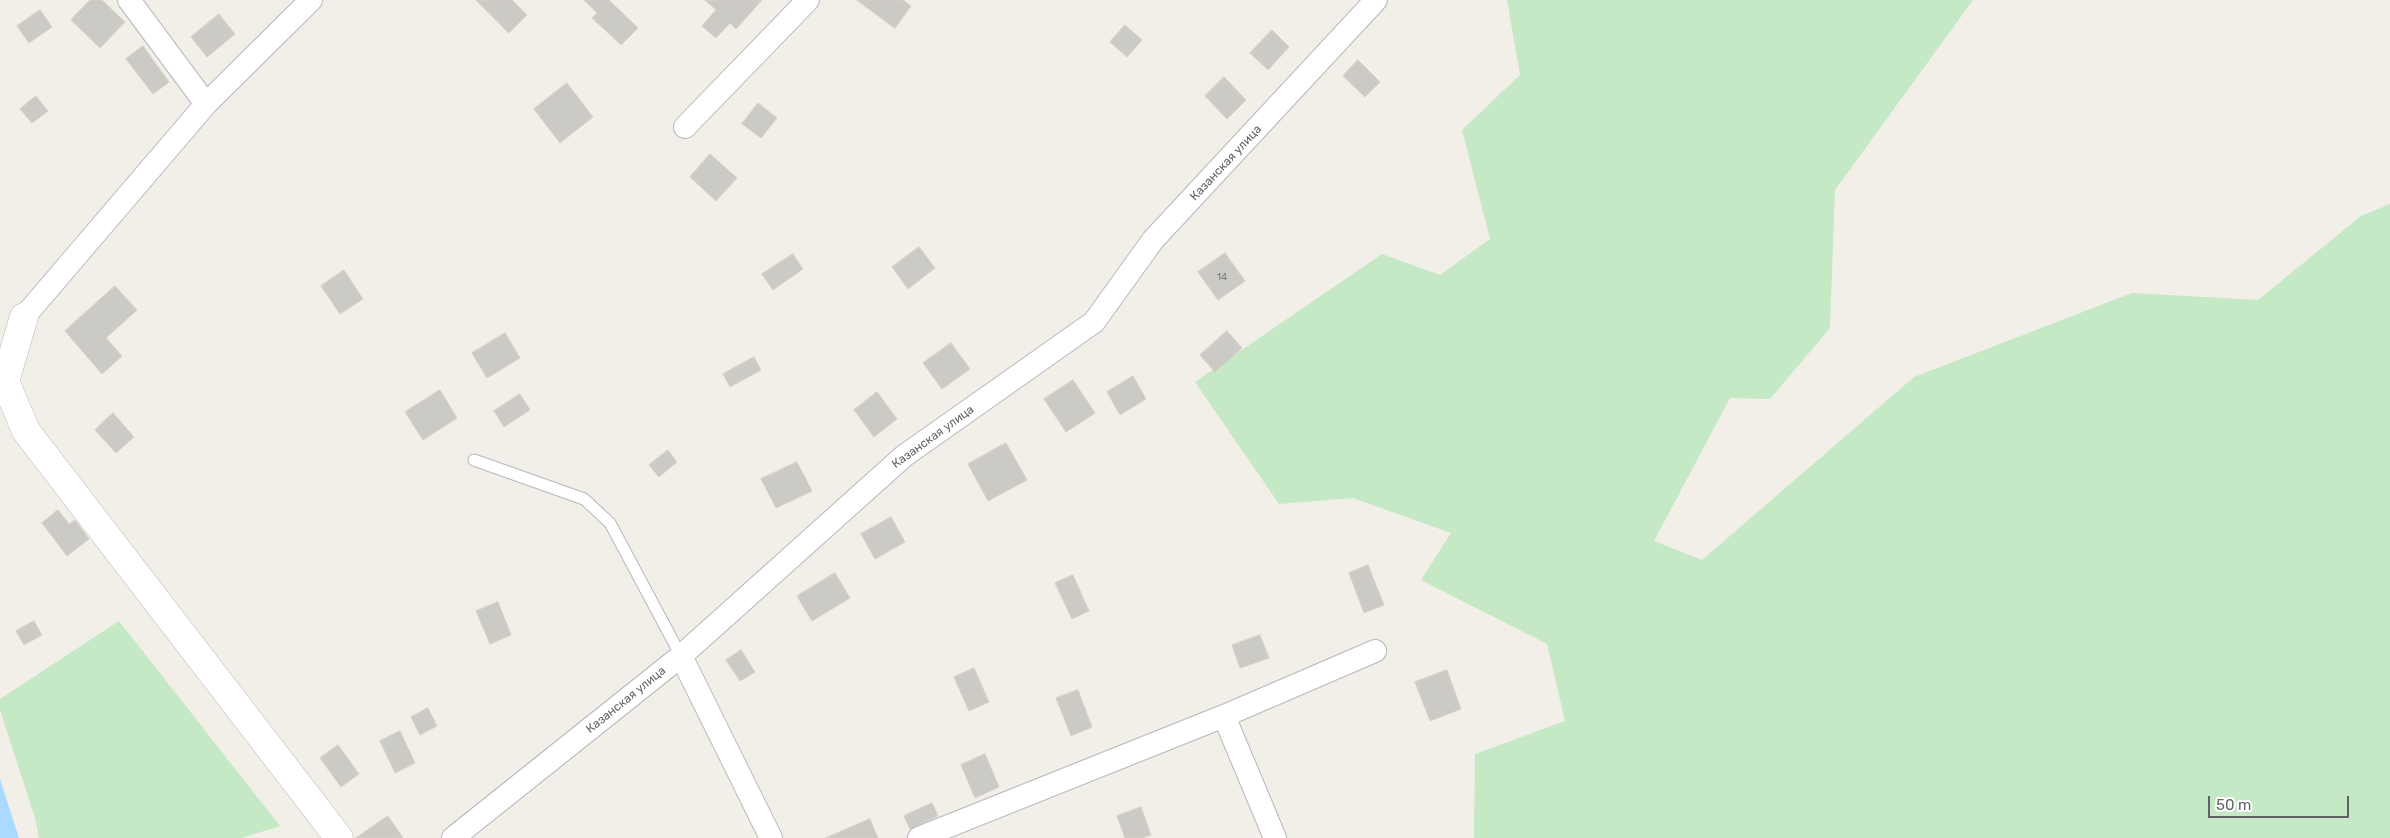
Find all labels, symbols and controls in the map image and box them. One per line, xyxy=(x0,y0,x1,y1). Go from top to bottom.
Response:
street label: Казанская улица xyxy=(1187,122,1265,204)
house number: 14 xyxy=(1217,271,1227,283)
street label: Казанская улица xyxy=(889,402,977,472)
street label: Казанская улица xyxy=(583,664,669,736)
scale bar xyxy=(2210,786,2351,818)
text: 50 m xyxy=(2216,796,2251,814)

